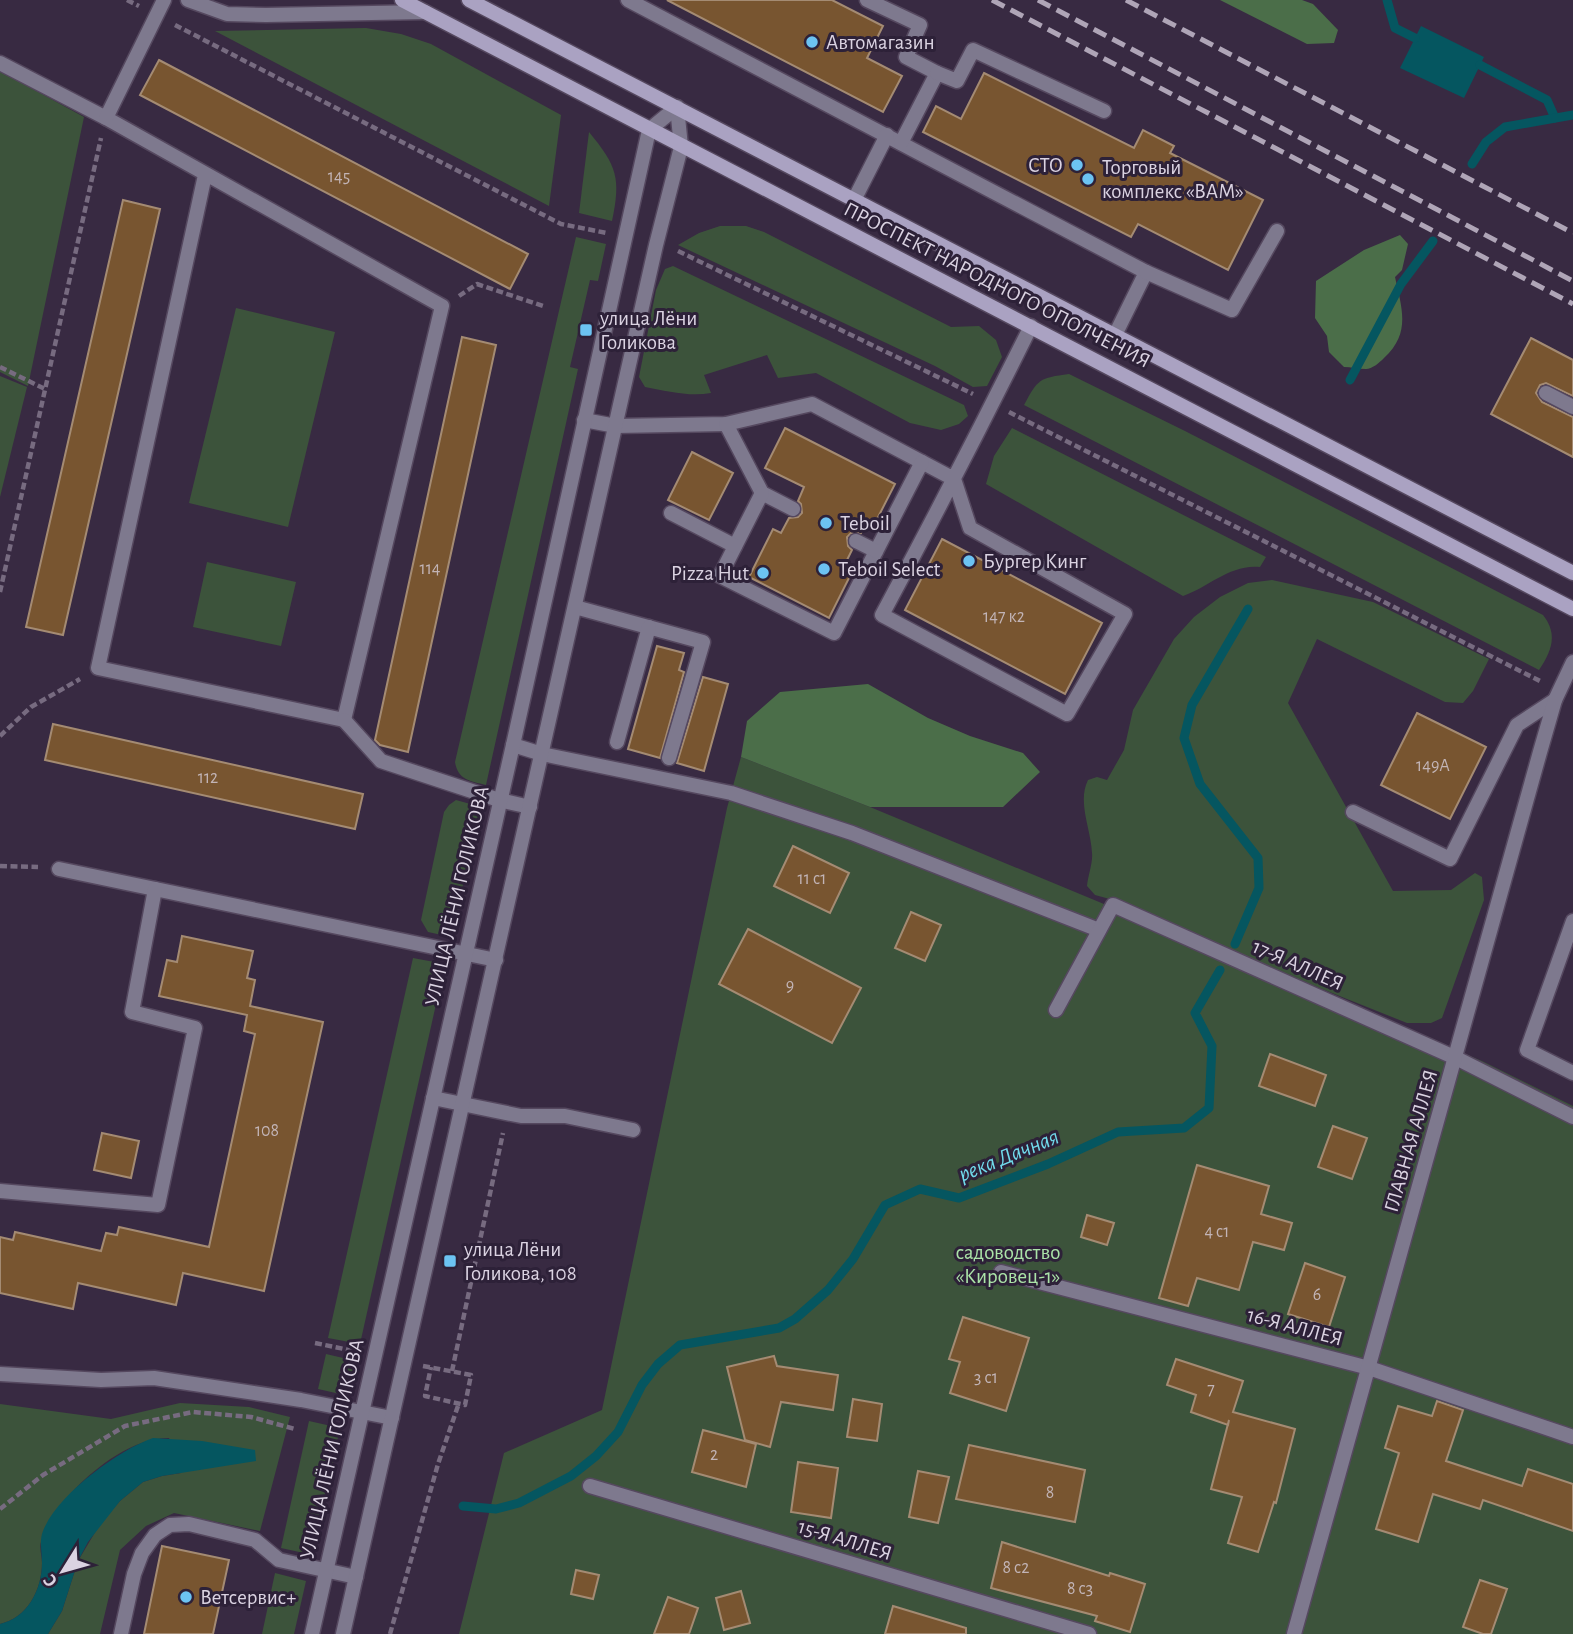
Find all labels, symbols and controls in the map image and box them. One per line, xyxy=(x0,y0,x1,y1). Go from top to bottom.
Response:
place label: Автомагазин xyxy=(826,32,935,53)
marker: Автомагазин xyxy=(804,34,820,50)
place label: СТО xyxy=(1028,155,1063,176)
marker: СТО xyxy=(1069,157,1085,173)
place label: Торговый комплекс «ВАМ» xyxy=(1102,157,1244,202)
house number: 145 xyxy=(328,168,350,186)
marker: Торговый комплекс «ВАМ» xyxy=(1080,171,1096,187)
street label: ПРОСПЕКТ НАРОДНОГО ОПОЛЧЕНИЯ xyxy=(840,198,1154,372)
place label: улица Лёни Голикова xyxy=(599,308,697,353)
marker: улица Лёни Голикова xyxy=(578,322,594,338)
place label: Teboil xyxy=(840,513,890,534)
marker: Teboil xyxy=(818,515,834,531)
place label: Бургер Кинг xyxy=(983,551,1087,572)
marker: Бургер Кинг xyxy=(961,553,977,569)
place label: Teboil Select xyxy=(838,559,941,580)
house number: 114 xyxy=(419,560,441,578)
marker: Teboil Select xyxy=(816,561,832,577)
place label: Pizza Hut xyxy=(671,563,749,584)
marker: Pizza Hut xyxy=(755,565,771,581)
house number: 147 к2 xyxy=(983,608,1025,626)
house number: 149А xyxy=(1416,757,1450,775)
house number: 112 xyxy=(198,769,218,787)
street label: УЛИЦА ЛЁНИ ГОЛИКОВА xyxy=(420,784,493,1008)
house number: 11 с1 xyxy=(798,870,826,888)
street label: 17-Я АЛЛЕЯ xyxy=(1249,936,1347,994)
house number: 9 xyxy=(786,977,794,995)
street label: ГЛАВНАЯ АЛЛЕЯ xyxy=(1381,1067,1441,1215)
house number: 108 xyxy=(255,1122,279,1140)
water label: река Дачная xyxy=(956,1125,1062,1187)
house number: 4 с1 xyxy=(1204,1223,1230,1241)
place label: улица Лёни Голикова, 108 xyxy=(463,1239,577,1284)
park label: садоводство «Кировец-1» xyxy=(956,1242,1060,1287)
marker: улица Лёни Голикова, 108 xyxy=(442,1253,458,1269)
house number: 6 xyxy=(1313,1286,1321,1304)
street label: 16-Я АЛЛЕЯ xyxy=(1245,1304,1345,1350)
street label: УЛИЦА ЛЁНИ ГОЛИКОВА xyxy=(295,1337,368,1561)
house number: 3 с1 xyxy=(974,1369,998,1387)
house number: 7 xyxy=(1207,1381,1215,1399)
house number: 2 xyxy=(710,1446,718,1464)
house number: 8 xyxy=(1046,1484,1054,1502)
street label: 15-Я АЛЛЕЯ xyxy=(796,1516,894,1564)
north arrow xyxy=(28,1536,98,1606)
house number: 8 с2 xyxy=(1003,1559,1029,1577)
text: С xyxy=(40,1570,61,1590)
house number: 8 с3 xyxy=(1067,1580,1093,1598)
place label: Ветсервис+ xyxy=(200,1587,296,1608)
marker: Ветсервис+ xyxy=(178,1589,194,1605)

